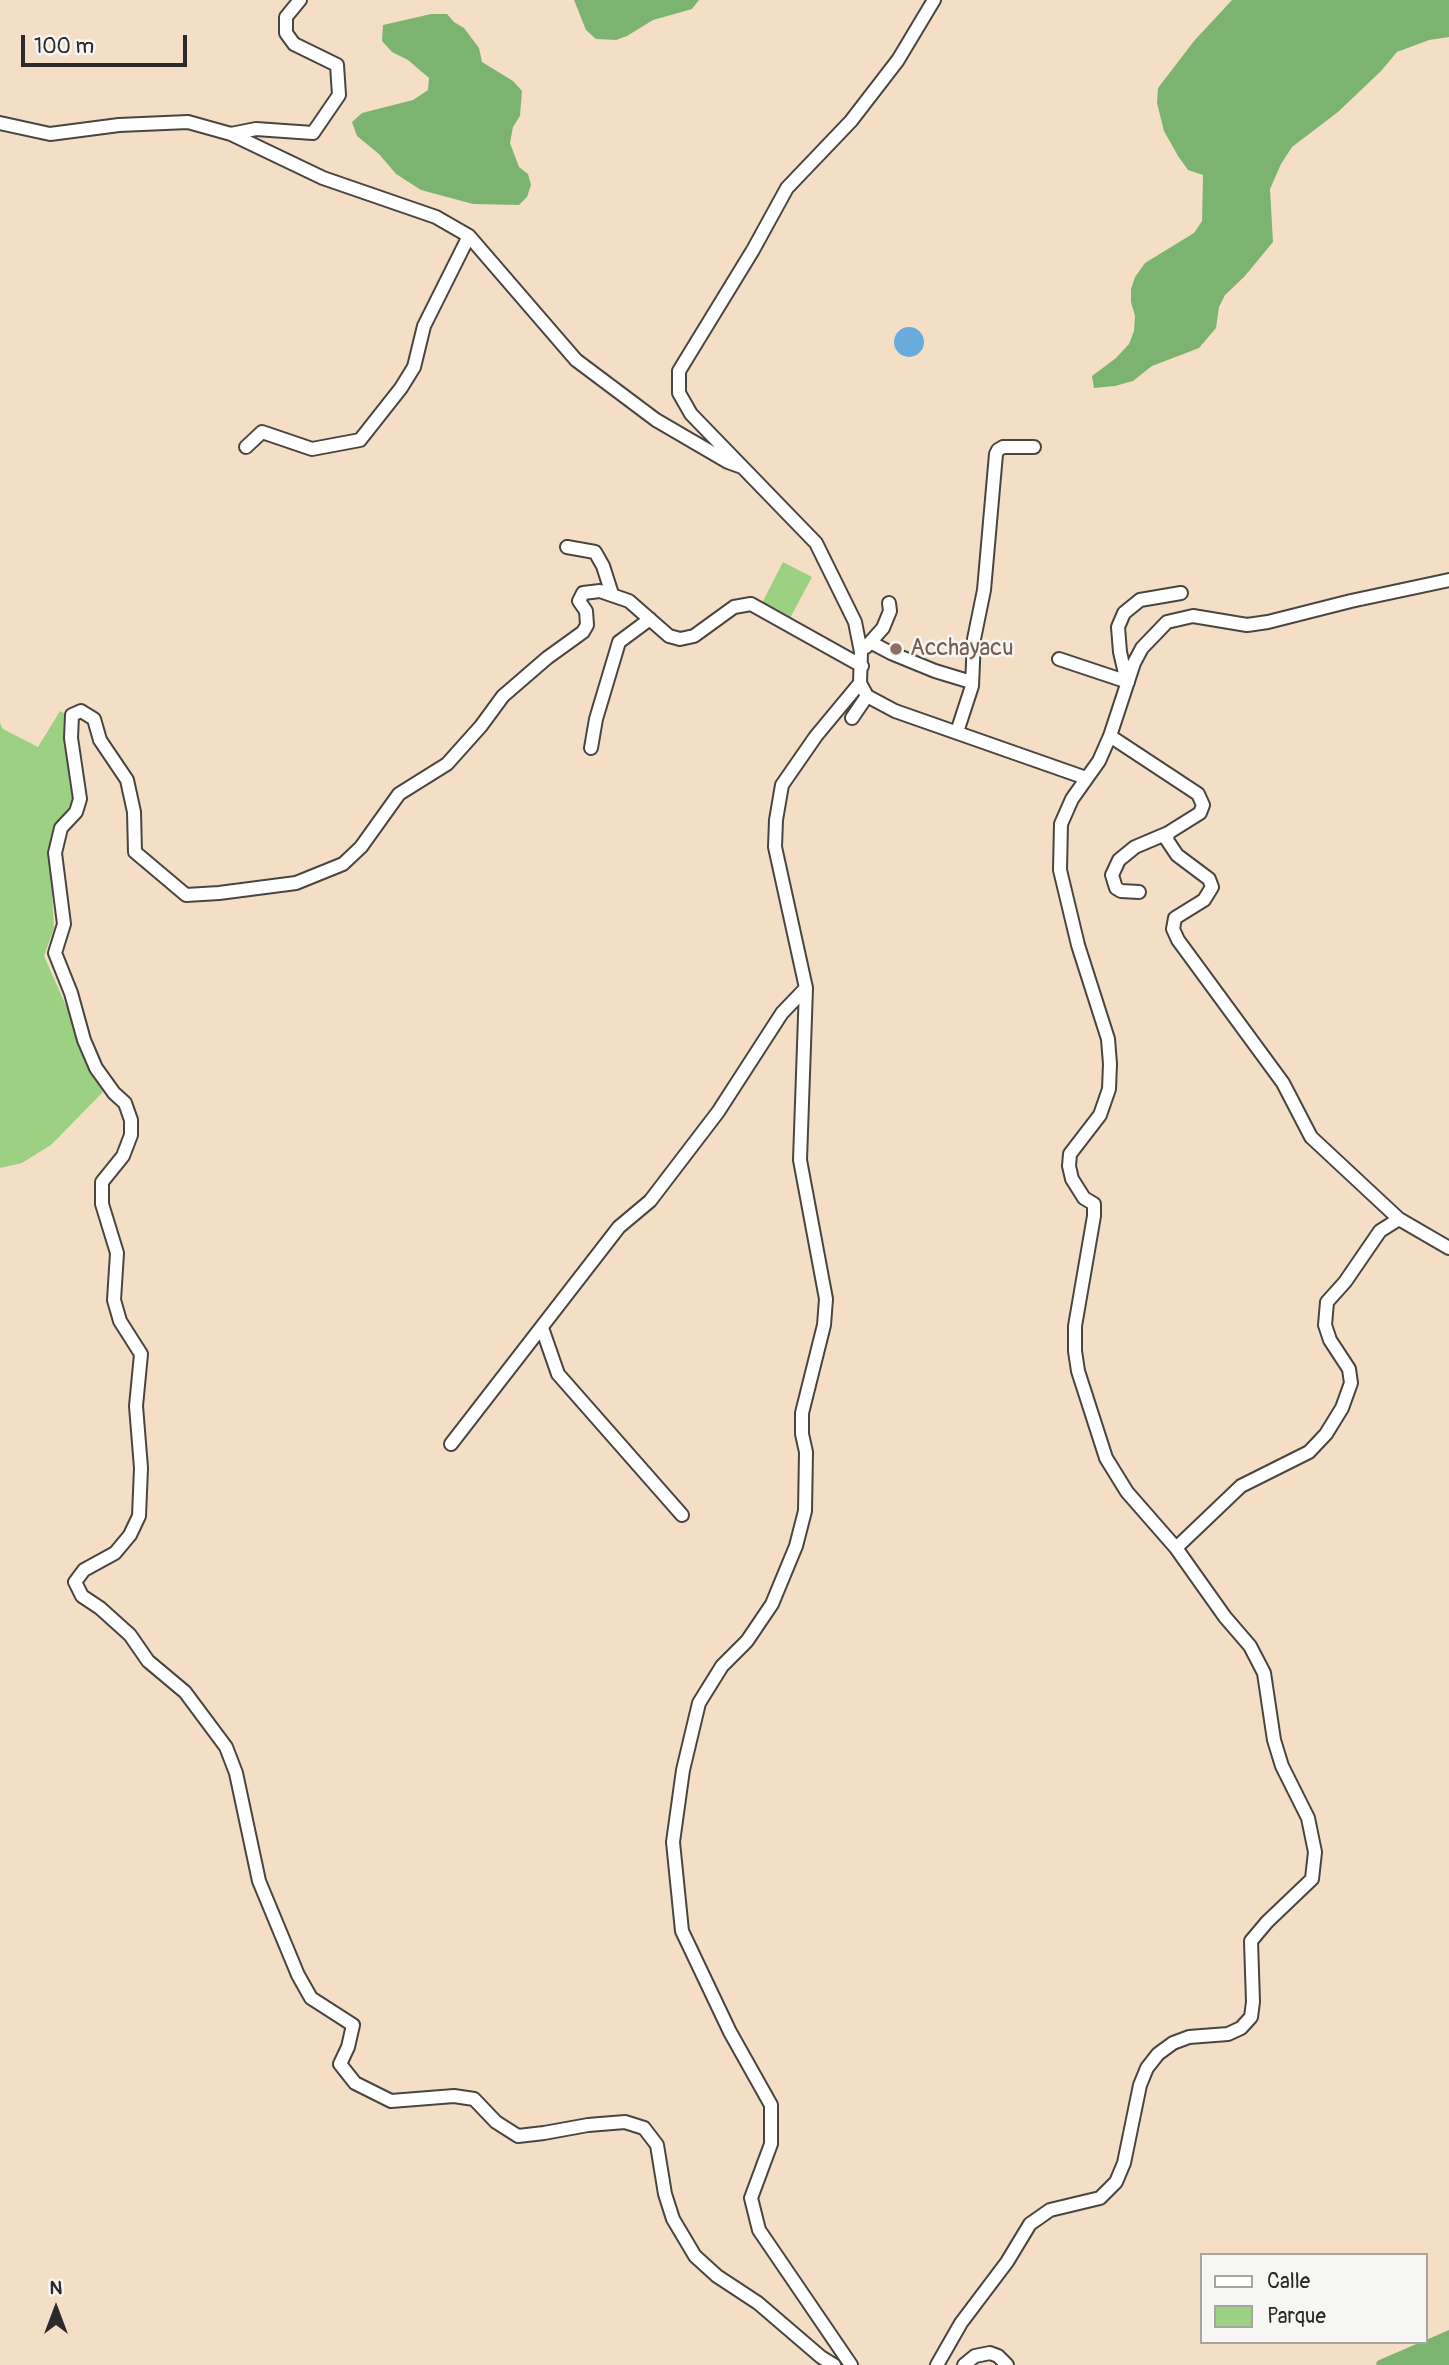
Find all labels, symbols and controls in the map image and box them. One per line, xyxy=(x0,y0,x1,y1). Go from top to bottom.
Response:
scale bar xyxy=(24,21,191,65)
text: 100 m xyxy=(34,33,94,60)
place label: Acchayacu xyxy=(910,635,1014,663)
marker: Acchayacu xyxy=(888,641,904,657)
legend xyxy=(1200,2253,1428,2344)
text: Calle xyxy=(1267,2268,1310,2295)
north arrow xyxy=(21,2274,91,2344)
text: N xyxy=(50,2276,62,2300)
text: Parque xyxy=(1267,2303,1326,2330)

